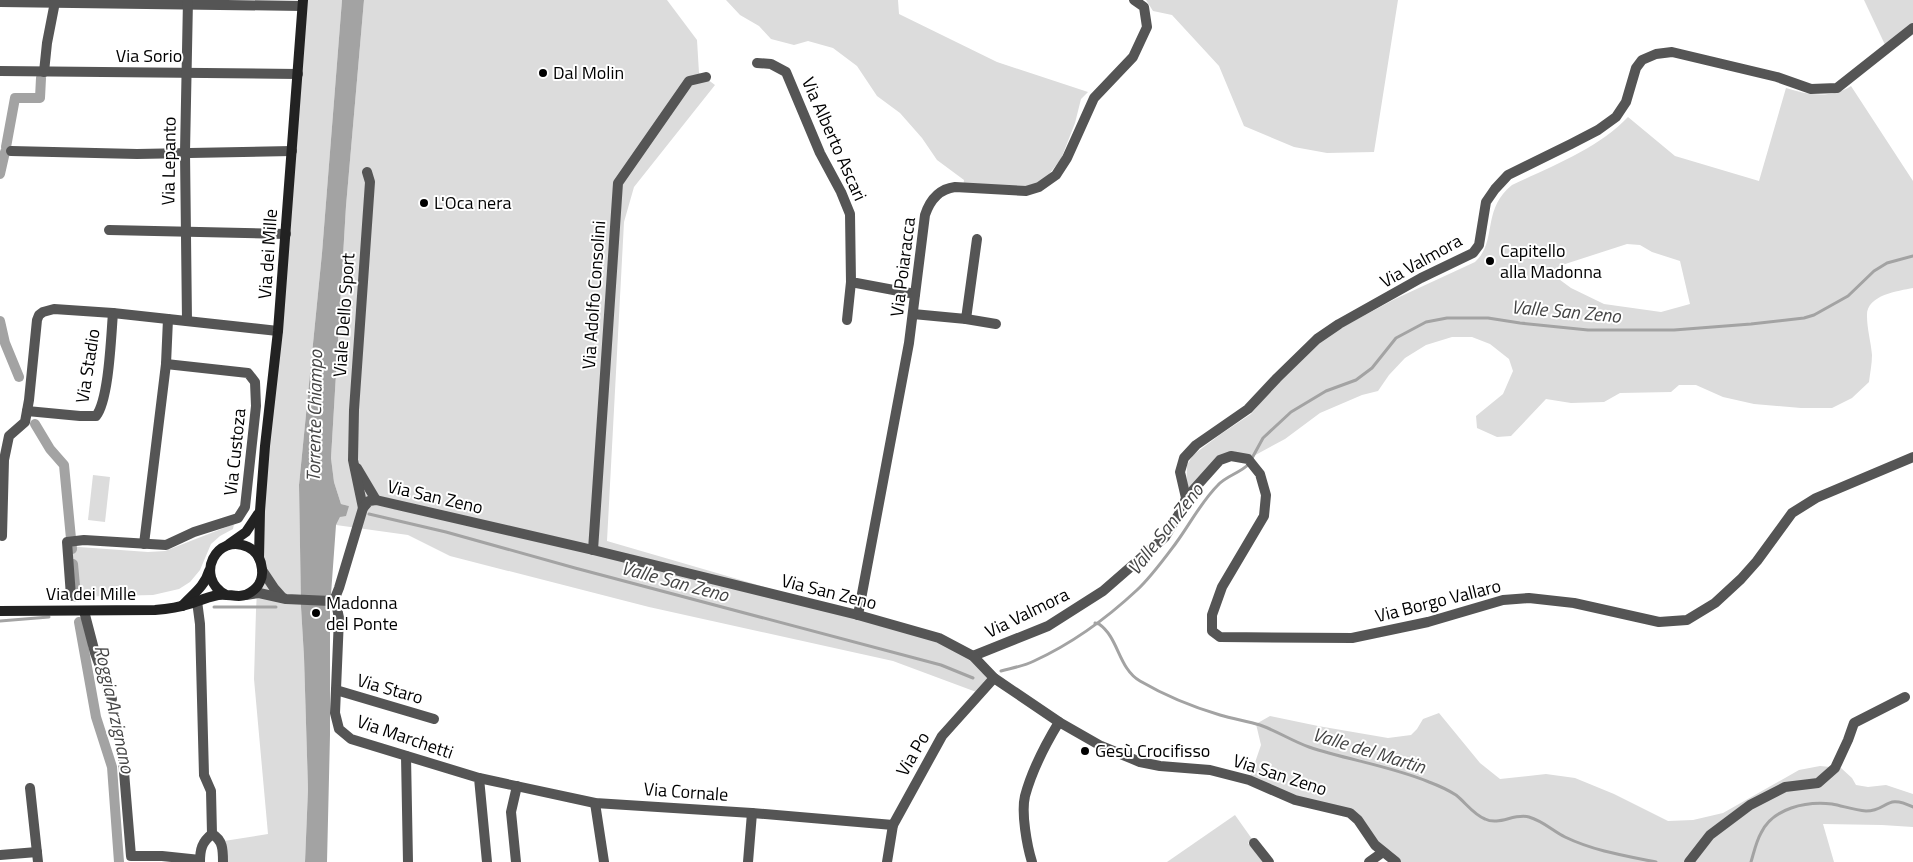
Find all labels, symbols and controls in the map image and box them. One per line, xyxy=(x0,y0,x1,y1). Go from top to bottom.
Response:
street label: Via Sorio xyxy=(116,42,182,69)
place label: Dal Molin xyxy=(553,59,624,86)
marker: Dal Molin xyxy=(537,67,549,79)
street label: Via Alberto Ascari xyxy=(795,73,874,205)
street label: Via Lepanto xyxy=(154,116,183,206)
place label: L'Oca nera xyxy=(434,189,511,216)
marker: L'Oca nera xyxy=(418,197,430,209)
street label: Via dei Mille xyxy=(251,208,284,300)
street label: Via Poiaracca xyxy=(883,216,922,318)
street label: Via Adolfo Consolini xyxy=(575,220,612,370)
street label: Via Valmora xyxy=(1375,227,1467,294)
place label: Capitello alla Madonna xyxy=(1500,237,1602,285)
street label: Viale Dello Sport xyxy=(326,251,361,378)
marker: Capitello alla Madonna xyxy=(1484,255,1496,267)
water label: Valle San Zeno xyxy=(1510,291,1623,330)
street label: Via Stadio xyxy=(68,327,107,405)
water label: Torrente Chiampo xyxy=(298,349,329,482)
street label: Via Custoza xyxy=(216,407,253,497)
street label: Via San Zeno xyxy=(385,472,486,521)
water label: Valle San Zeno xyxy=(1119,476,1210,581)
water label: Valle San Zeno xyxy=(618,552,733,609)
street label: Via San Zeno xyxy=(779,567,880,616)
street label: Via Borgo Vallaro xyxy=(1372,572,1504,629)
street label: Via dei Mille xyxy=(46,580,136,607)
street label: Via Valmora xyxy=(980,581,1073,644)
place label: Madonna del Ponte xyxy=(326,589,398,637)
marker: Madonna del Ponte xyxy=(310,607,322,619)
water label: Roggia Arzignano xyxy=(88,642,143,776)
street label: Via Staro xyxy=(354,666,426,711)
street label: Via Marchetti xyxy=(353,707,457,766)
water label: Valle del Martin xyxy=(1309,719,1430,781)
street label: Via Po xyxy=(889,726,936,781)
place label: Gesù Crocifisso xyxy=(1095,737,1210,764)
marker: Gesù Crocifisso xyxy=(1079,745,1091,757)
street label: Via San Zeno xyxy=(1230,747,1331,802)
street label: Via Cornale xyxy=(643,775,729,808)

